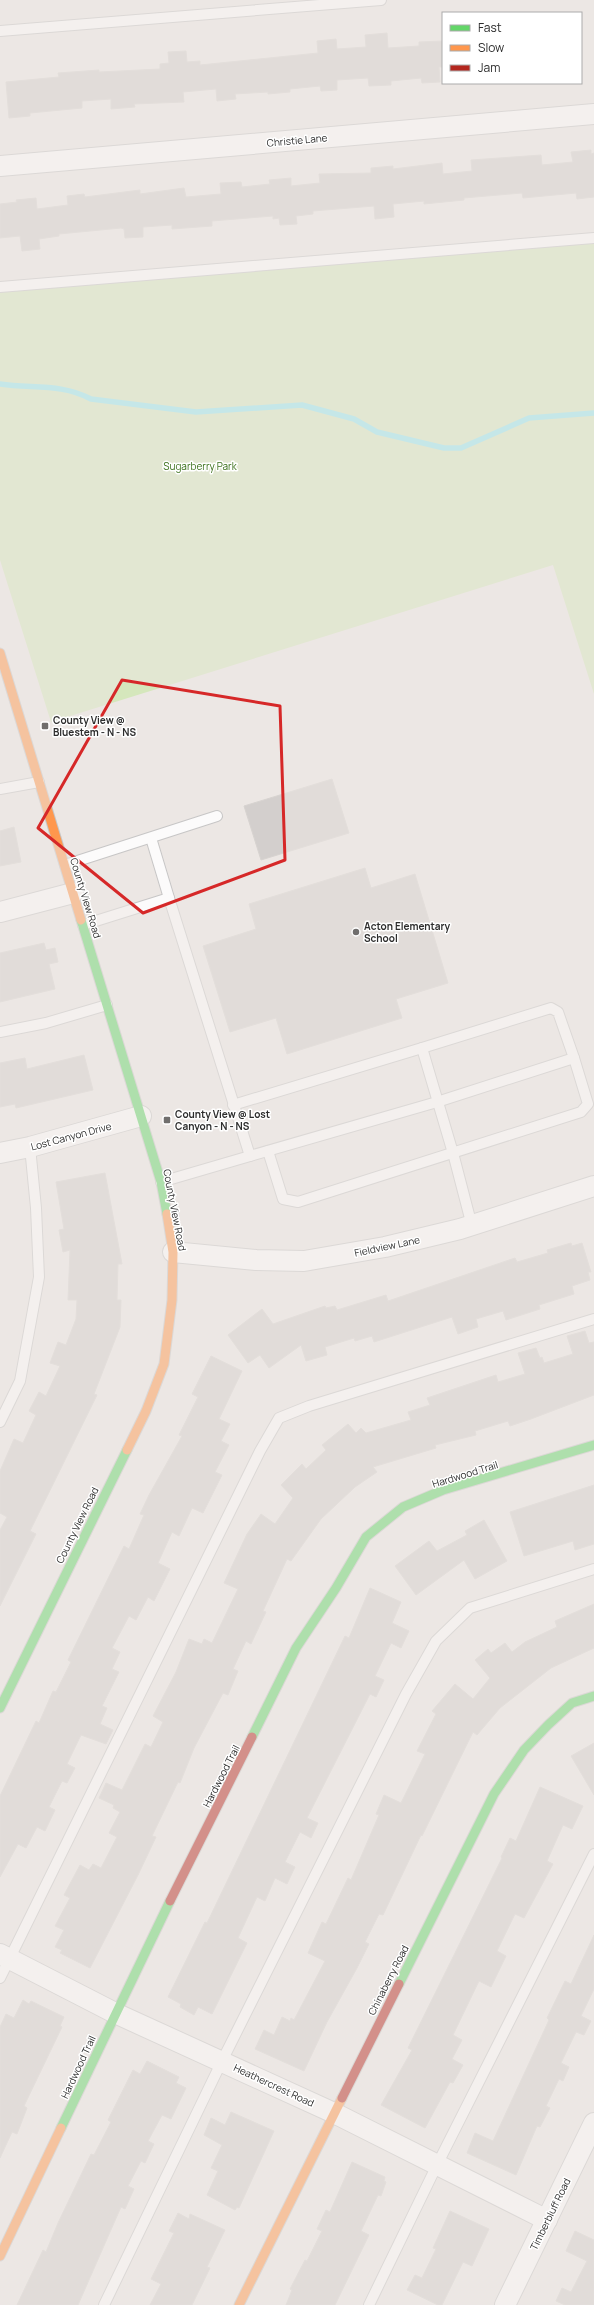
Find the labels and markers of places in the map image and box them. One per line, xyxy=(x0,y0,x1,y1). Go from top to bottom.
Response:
place label: County View @ Bluestem - N - NS xyxy=(53,713,136,739)
marker: County View @ Bluestem - N - NS xyxy=(40,721,50,731)
place label: Acton Elementary School xyxy=(364,919,450,945)
marker: Acton Elementary School xyxy=(351,927,361,937)
place label: County View @ Lost Canyon - N - NS xyxy=(175,1107,270,1133)
marker: County View @ Lost Canyon - N - NS xyxy=(162,1115,172,1125)

